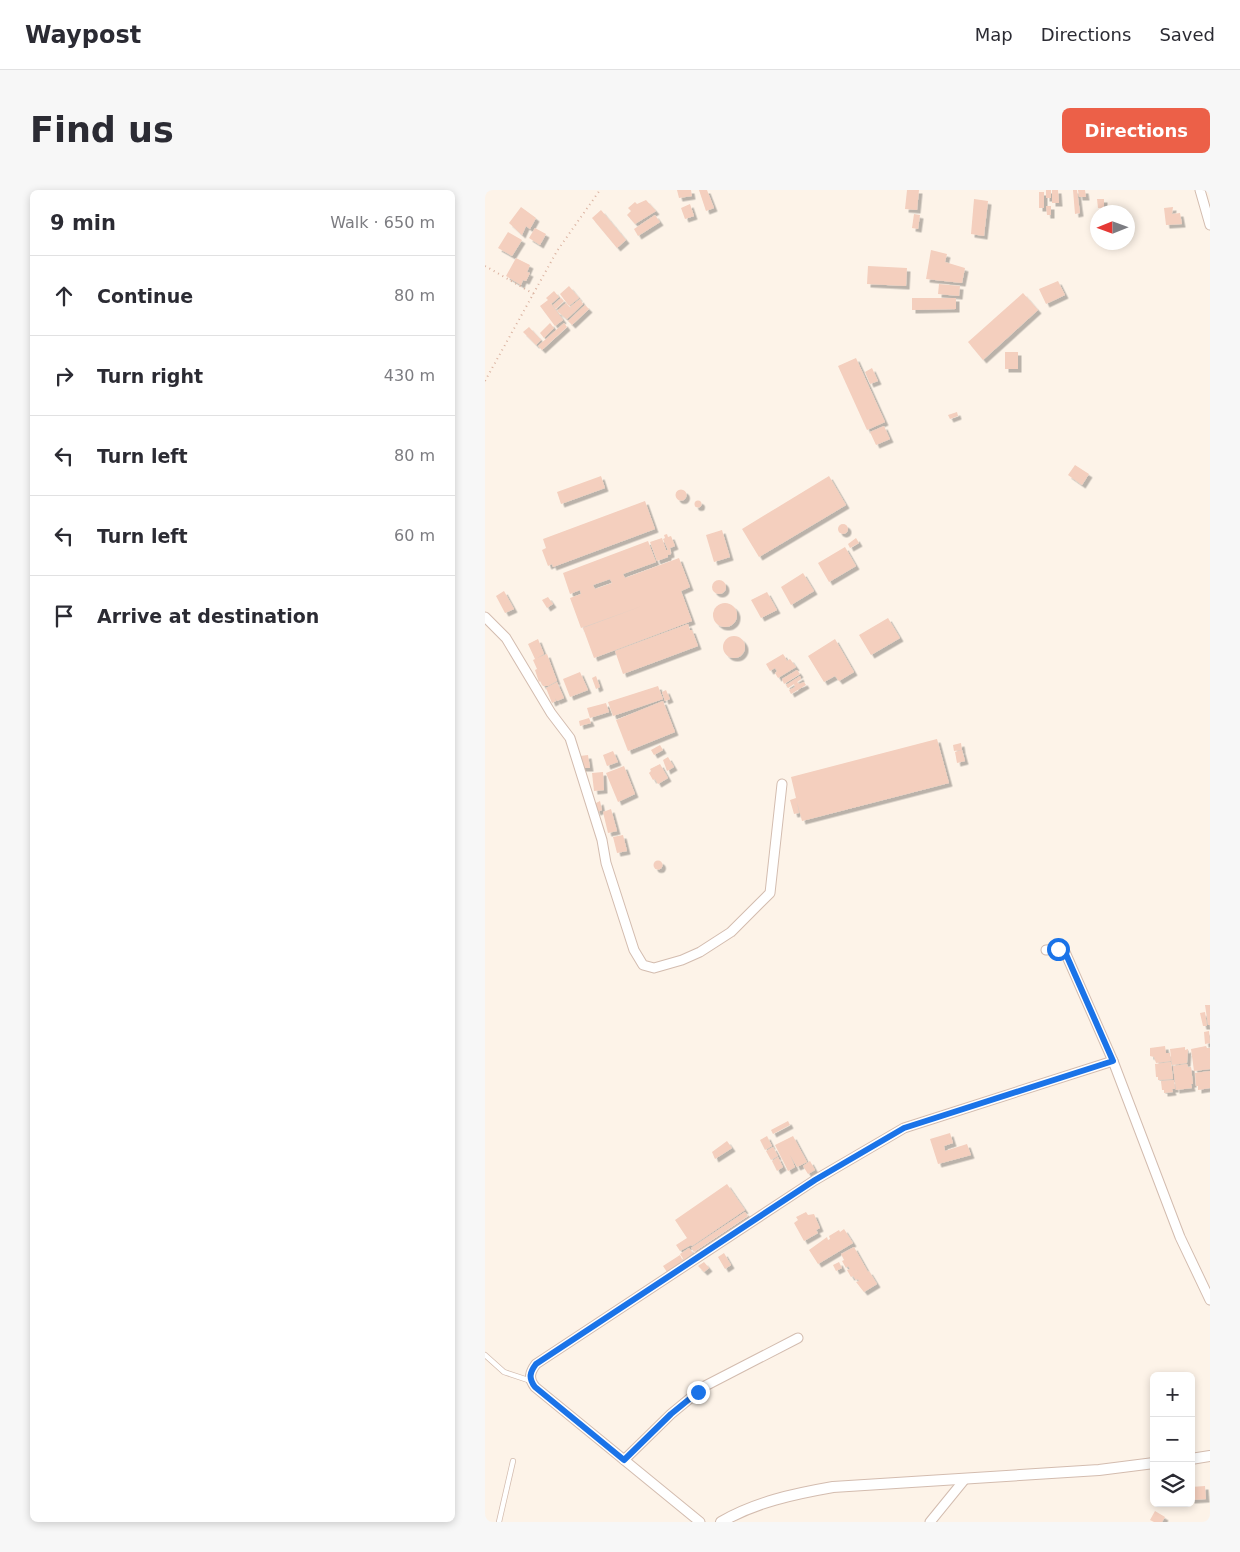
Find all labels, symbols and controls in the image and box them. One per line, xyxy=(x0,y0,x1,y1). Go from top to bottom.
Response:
text: Waypost xyxy=(25,21,141,49)
text: Map xyxy=(975,24,1013,45)
text: Directions xyxy=(1041,24,1131,45)
text: Saved xyxy=(1159,24,1215,45)
button: Directions xyxy=(1062,108,1210,153)
text: Find us xyxy=(30,110,174,150)
north arrow xyxy=(1090,205,1135,250)
text: 9 min xyxy=(50,211,116,235)
text: Walk · 650 m xyxy=(330,213,435,232)
icon: ahead xyxy=(50,282,78,310)
text: Continue xyxy=(97,285,193,307)
text: 80 m xyxy=(394,286,435,305)
icon: right xyxy=(50,362,78,390)
text: Turn right xyxy=(97,365,203,387)
text: 430 m xyxy=(384,366,435,385)
icon: left xyxy=(50,442,78,470)
text: Turn left xyxy=(97,445,188,467)
text: 80 m xyxy=(394,446,435,465)
icon: left xyxy=(50,522,78,550)
text: Turn left xyxy=(97,525,188,547)
text: 60 m xyxy=(394,526,435,545)
icon: arrive xyxy=(50,602,78,630)
text: Arrive at destination xyxy=(97,605,319,627)
route start xyxy=(1047,938,1070,961)
map controls xyxy=(1150,1372,1195,1507)
button: + xyxy=(1150,1372,1195,1417)
route end xyxy=(687,1381,710,1404)
button: − xyxy=(1150,1417,1195,1462)
button: layers xyxy=(1150,1462,1195,1507)

